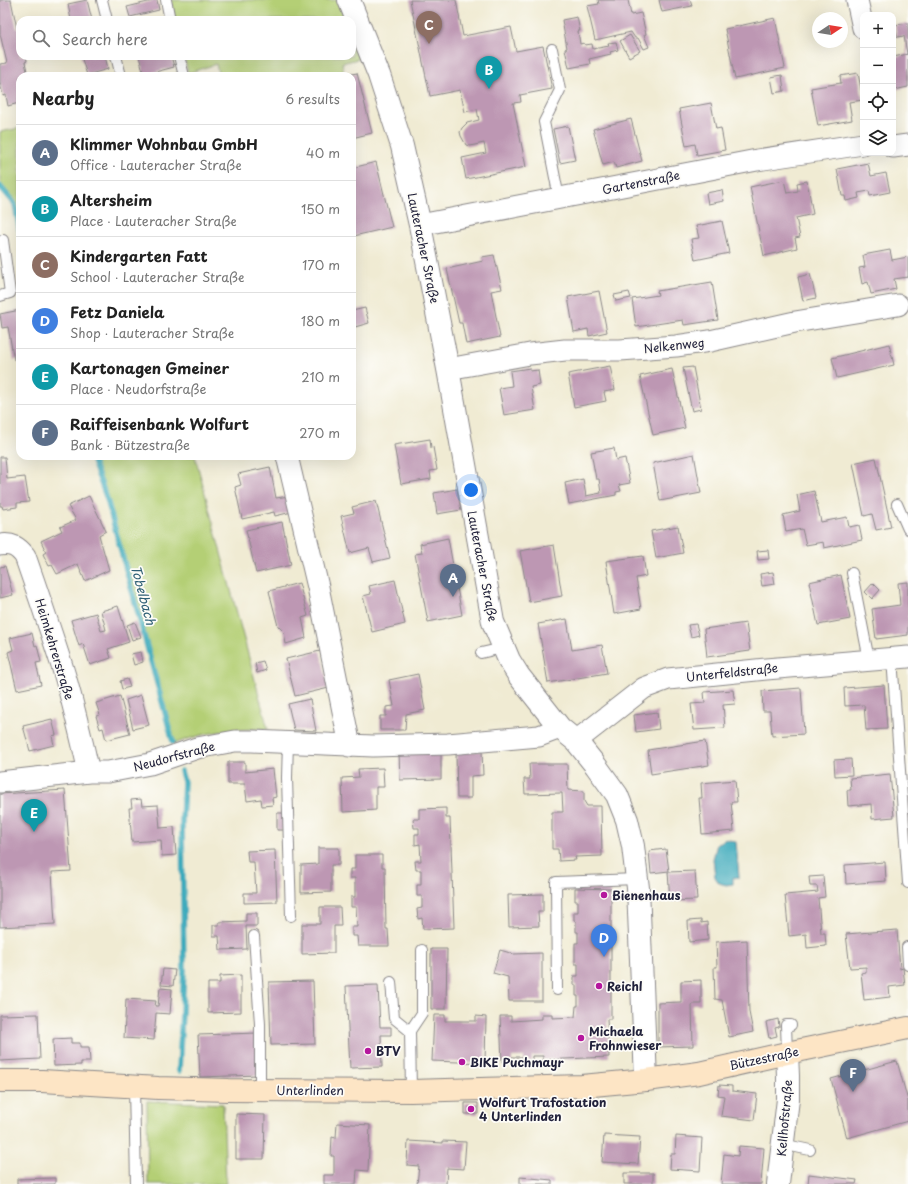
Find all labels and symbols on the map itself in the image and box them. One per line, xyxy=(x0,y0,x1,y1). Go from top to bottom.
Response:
pin: C xyxy=(416,11,442,44)
north arrow xyxy=(812,12,848,48)
pin: B xyxy=(476,56,502,89)
street label: Gartenstraße xyxy=(601,166,681,198)
street label: Lauteracher Straße xyxy=(404,191,445,305)
street label: Nelkenweg xyxy=(643,333,705,357)
your location xyxy=(461,480,481,500)
street label: Lauteracher Straße xyxy=(463,509,503,623)
water label: Tobelbach xyxy=(127,563,161,627)
pin: A xyxy=(440,564,466,597)
street label: Heimkehrerstraße xyxy=(31,596,79,702)
street label: Unterfeldstraße xyxy=(685,658,779,686)
street label: Neudorfstraße xyxy=(131,736,217,776)
pin: E xyxy=(21,799,47,832)
place label: Bienenhaus xyxy=(612,886,681,904)
marker: Bienenhaus xyxy=(599,890,609,900)
pin: D xyxy=(591,924,617,957)
place label: Reichl xyxy=(607,977,643,995)
marker: Reichl xyxy=(594,981,604,991)
place label: Michaela Frohnwieser xyxy=(589,1022,662,1054)
marker: Michaela Frohnwieser xyxy=(576,1033,586,1043)
place label: BTV xyxy=(376,1042,401,1060)
street label: Bützestraße xyxy=(728,1042,800,1074)
marker: BTV xyxy=(363,1046,373,1056)
place label: BIKE Puchmayr xyxy=(470,1053,565,1071)
marker: BIKE Puchmayr xyxy=(457,1057,467,1067)
pin: F xyxy=(840,1059,866,1092)
street label: Kellhofstraße xyxy=(772,1079,796,1157)
street label: Unterlinden xyxy=(276,1081,344,1099)
place label: Wolfurt Trafostation 4 Unterlinden xyxy=(479,1093,606,1125)
marker: Wolfurt Trafostation 4 Unterlinden xyxy=(466,1104,476,1114)

